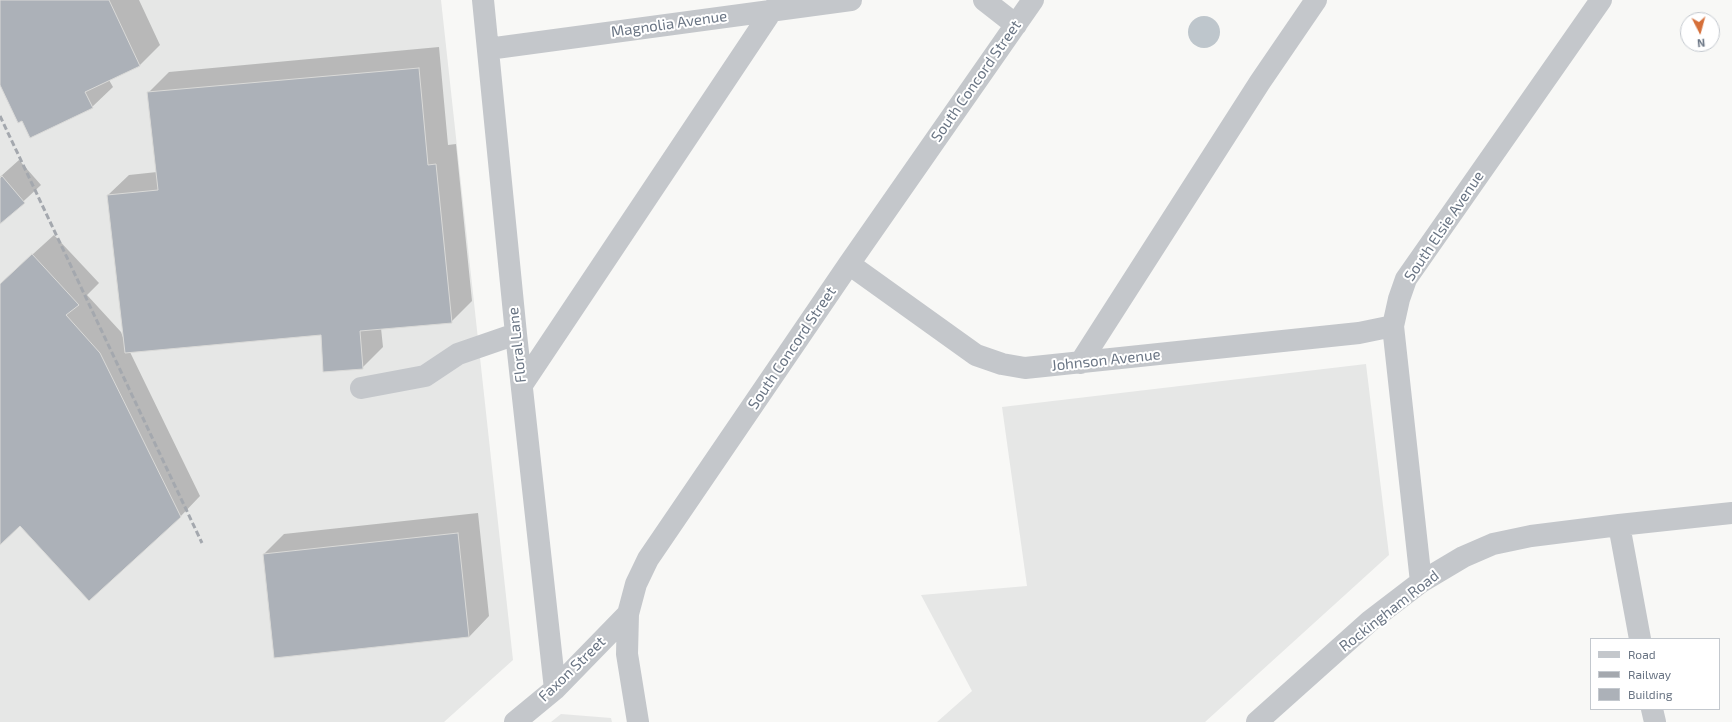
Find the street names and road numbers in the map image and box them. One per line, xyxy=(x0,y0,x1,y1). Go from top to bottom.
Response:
street label: Magnolia Avenue xyxy=(610,7,728,41)
street label: South Concord Street xyxy=(927,17,1025,145)
street label: South Elsie Avenue xyxy=(1400,167,1488,285)
street label: South Concord Street xyxy=(744,283,840,413)
street label: Floral Lane xyxy=(504,306,530,384)
street label: Johnson Avenue xyxy=(1051,345,1161,375)
street label: Rockingham Road xyxy=(1336,567,1442,655)
street label: Faxon Street xyxy=(535,633,609,705)

